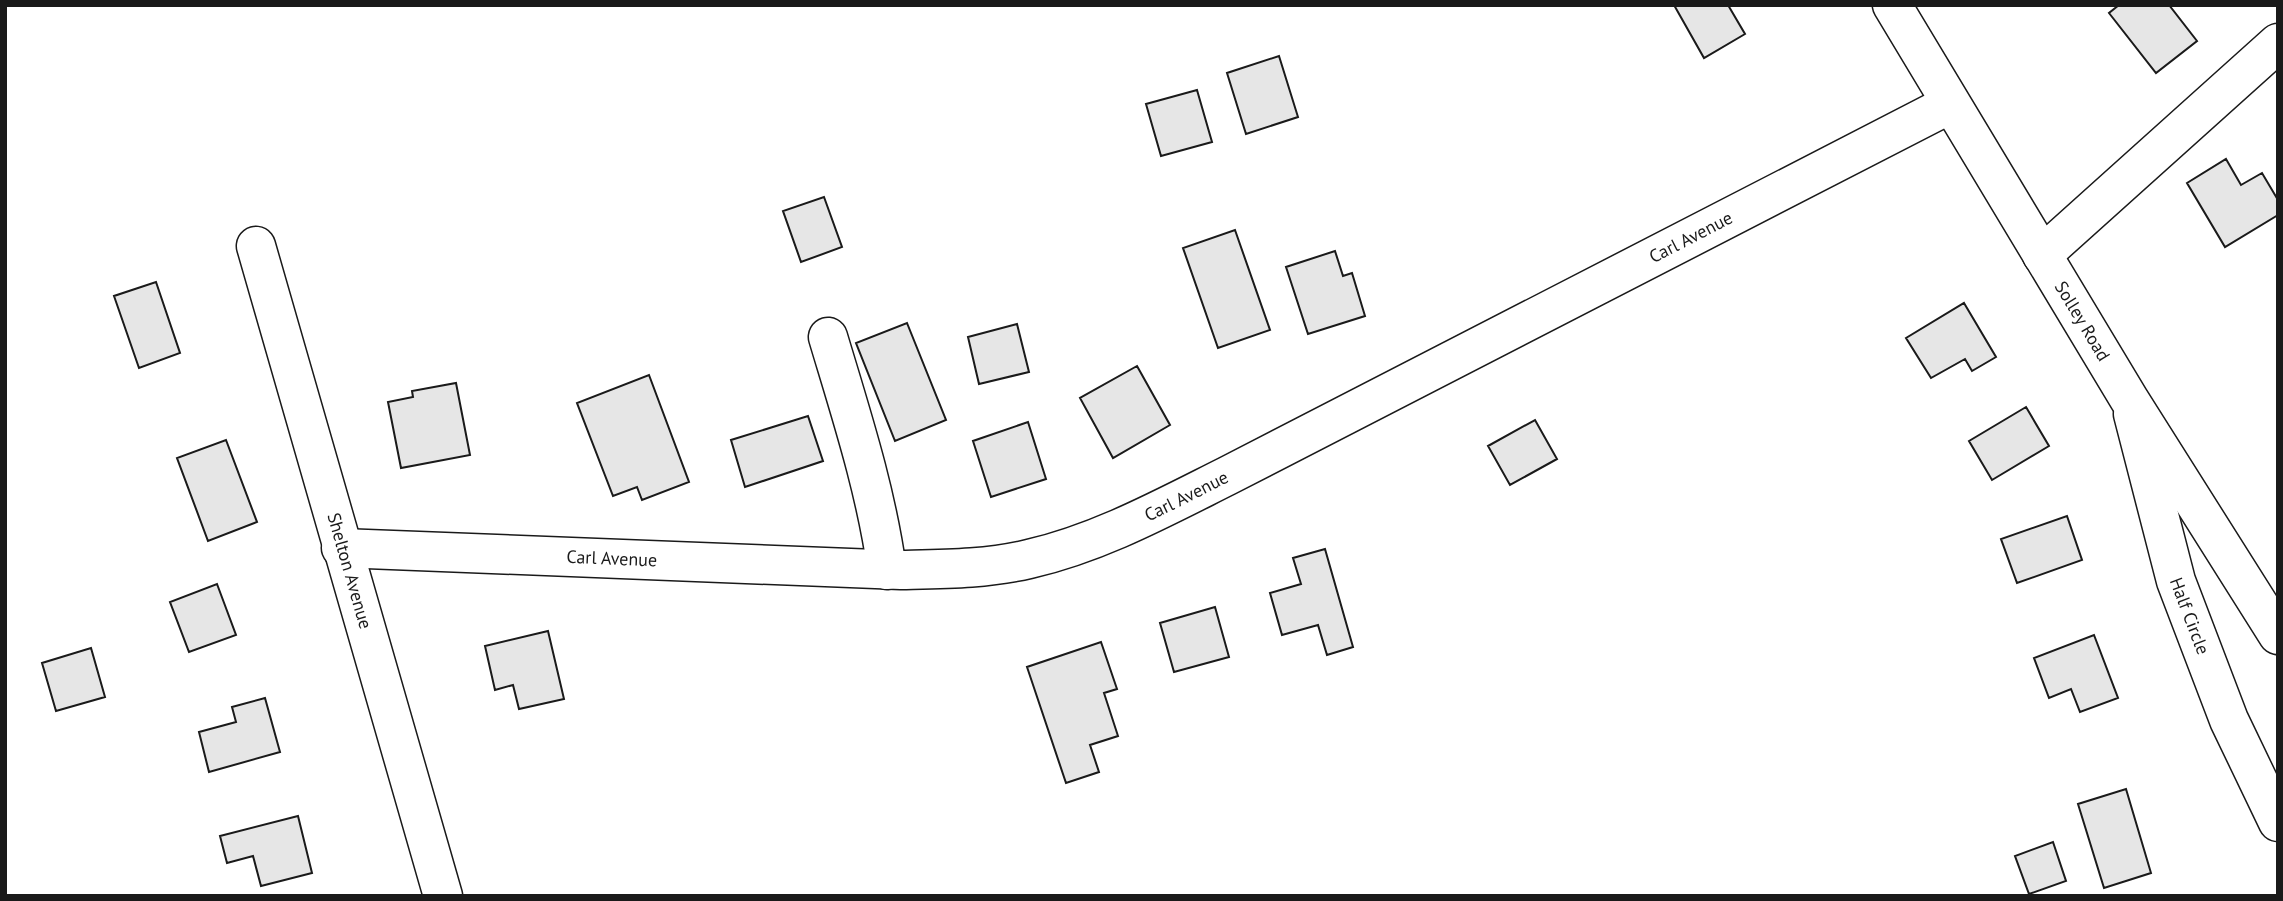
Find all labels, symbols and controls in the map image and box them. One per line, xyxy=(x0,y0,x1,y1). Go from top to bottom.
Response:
street label: Carl Avenue xyxy=(1645,206,1736,268)
street label: Solley Road xyxy=(2050,277,2115,365)
street label: Carl Avenue xyxy=(1141,465,1232,526)
street label: Shelton Avenue xyxy=(322,510,378,631)
street label: Carl Avenue xyxy=(566,545,658,571)
street label: Half Circle xyxy=(2165,574,2215,658)

